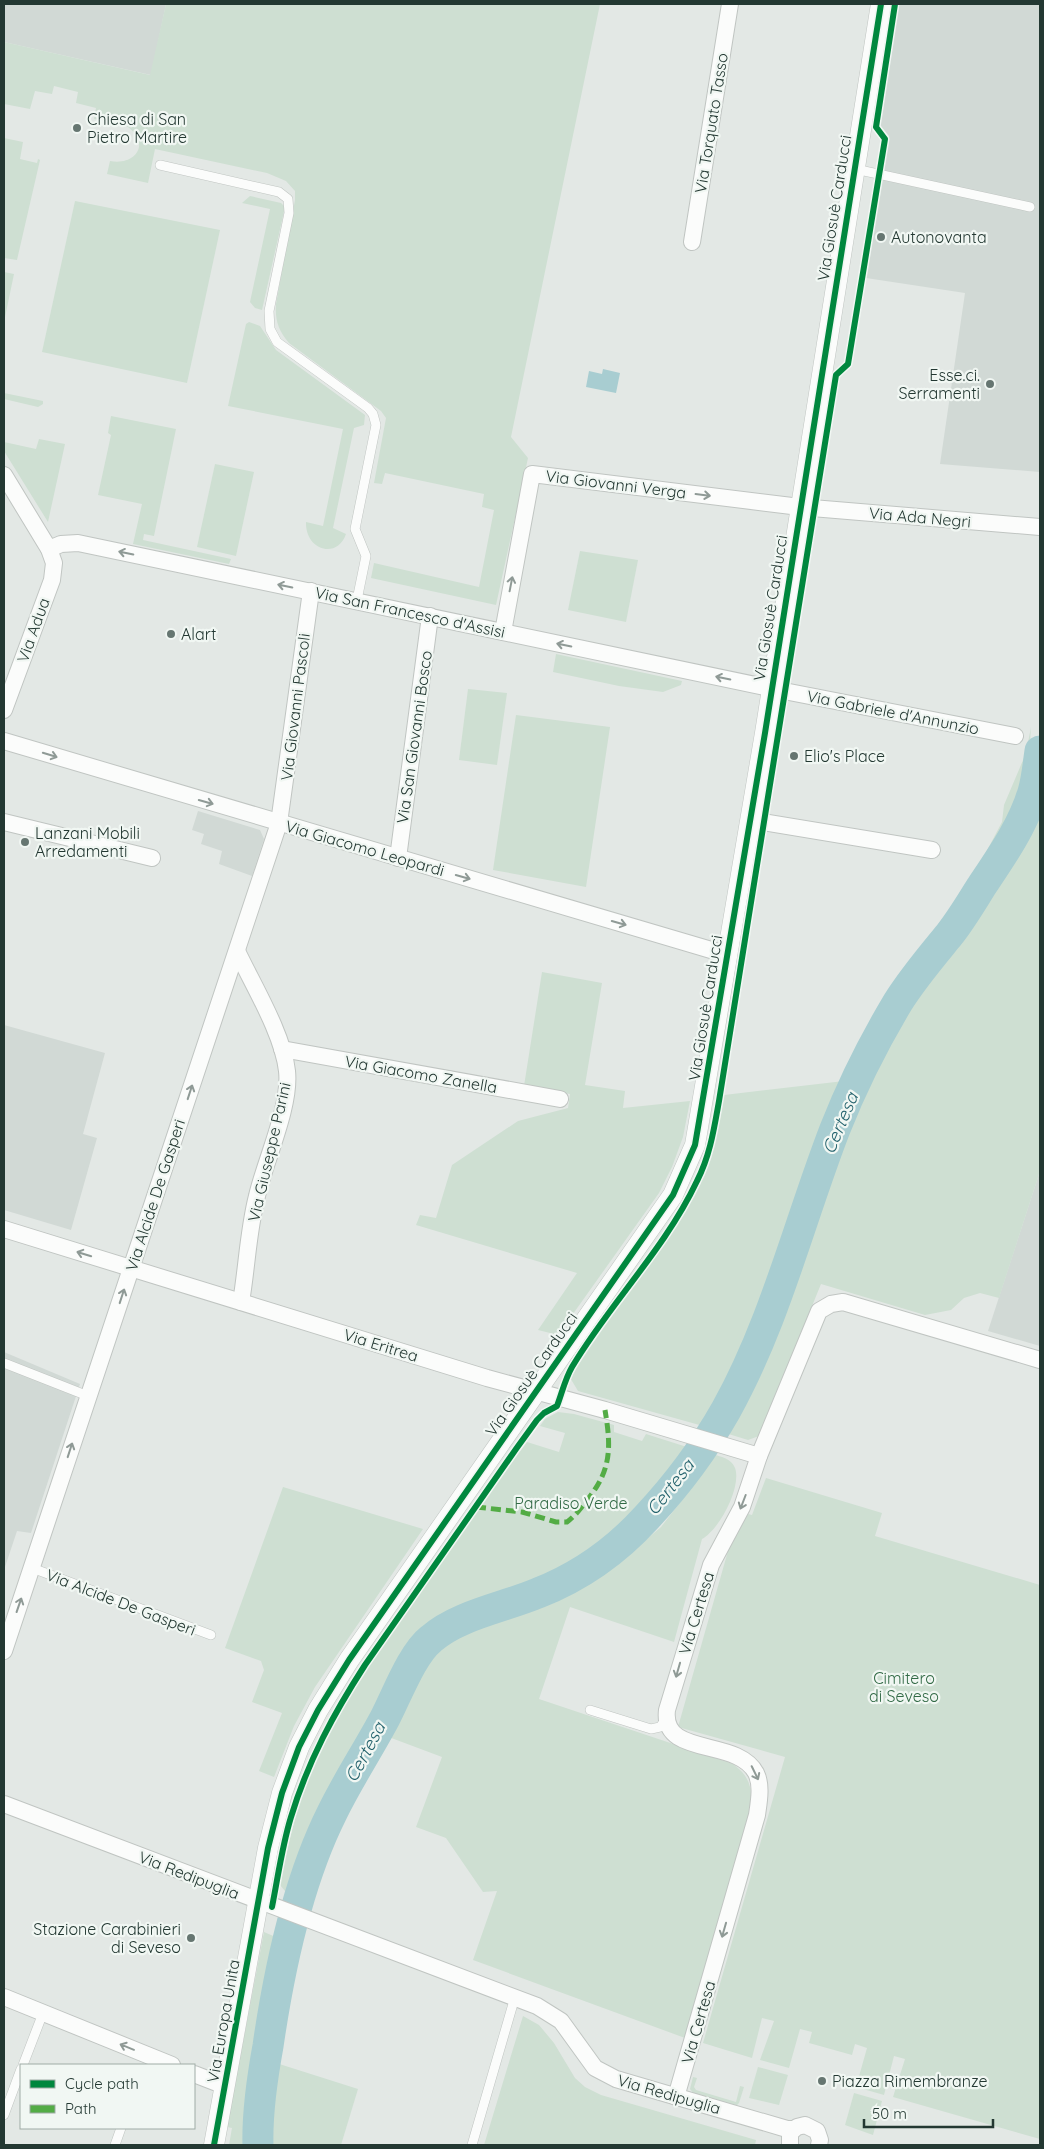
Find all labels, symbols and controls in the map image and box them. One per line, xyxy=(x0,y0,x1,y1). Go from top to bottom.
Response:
street label: Via Torquato Tasso xyxy=(690,51,732,195)
place label: Chiesa di San Pietro Martire xyxy=(87,109,187,147)
marker: Chiesa di San Pietro Martire xyxy=(71,122,83,134)
street label: Via Giosuè Carducci xyxy=(813,134,855,282)
place label: Autonovanta xyxy=(891,227,987,247)
marker: Autonovanta xyxy=(875,231,887,243)
place label: Esse.ci. Serramenti xyxy=(898,365,980,403)
marker: Esse.ci. Serramenti xyxy=(984,378,996,390)
street label: Via Giovanni Verga xyxy=(545,465,687,503)
one-way arrow xyxy=(695,490,711,500)
street label: Via Ada Negri xyxy=(868,503,972,531)
street label: Via Giosuè Carducci xyxy=(749,534,791,682)
one-way arrow xyxy=(119,548,135,557)
one-way arrow xyxy=(507,576,517,592)
one-way arrow xyxy=(278,580,294,590)
street label: Via San Francesco d'Assisi xyxy=(313,582,507,642)
street label: Via Adua xyxy=(12,595,54,665)
place label: Alart xyxy=(181,624,216,644)
marker: Alart xyxy=(165,628,177,640)
street label: Via Giovanni Pascoli xyxy=(276,632,314,782)
one-way arrow xyxy=(557,640,573,649)
street label: Via San Giovanni Bosco xyxy=(392,649,436,825)
one-way arrow xyxy=(716,672,732,682)
street label: Via Gabriele d'Annunzio xyxy=(805,685,981,739)
place label: Elio's Place xyxy=(804,746,885,766)
marker: Elio's Place xyxy=(788,750,800,762)
one-way arrow xyxy=(42,751,58,761)
one-way arrow xyxy=(198,797,214,807)
street label: Via Giacomo Leopardi xyxy=(283,816,447,880)
place label: Lanzani Mobili Arredamenti xyxy=(35,823,140,861)
marker: Lanzani Mobili Arredamenti xyxy=(19,836,31,848)
one-way arrow xyxy=(454,873,470,883)
one-way arrow xyxy=(610,918,626,928)
street label: Via Giosuè Carducci xyxy=(684,934,726,1082)
street label: Via Giacomo Zanella xyxy=(343,1051,499,1097)
street label: Via Giuseppe Parini xyxy=(243,1080,295,1224)
one-way arrow xyxy=(185,1085,195,1101)
water label: Certesa xyxy=(817,1088,864,1157)
street label: Via Alcide De Gasperi xyxy=(121,1116,189,1274)
one-way arrow xyxy=(77,1248,93,1258)
one-way arrow xyxy=(117,1289,127,1305)
street label: Via Giosuè Carducci xyxy=(481,1308,581,1440)
street label: Via Eritrea xyxy=(341,1324,421,1366)
one-way arrow xyxy=(66,1443,76,1459)
water label: Certesa xyxy=(641,1454,700,1520)
park label: Paradiso Verde xyxy=(514,1493,628,1513)
one-way arrow xyxy=(738,1494,747,1510)
street label: Via Alcide De Gasperi xyxy=(43,1564,199,1640)
street label: Via Certesa xyxy=(674,1569,718,1657)
one-way arrow xyxy=(15,1597,24,1613)
one-way arrow xyxy=(673,1661,683,1677)
park label: Cimitero di Seveso xyxy=(869,1668,939,1706)
water label: Certesa xyxy=(340,1717,391,1786)
one-way arrow xyxy=(750,1766,760,1781)
street label: Via Redipuglia xyxy=(136,1847,242,1903)
place label: Stazione Carabinieri di Seveso xyxy=(33,1919,181,1957)
one-way arrow xyxy=(719,1922,729,1938)
marker: Stazione Carabinieri di Seveso xyxy=(185,1932,197,1944)
street label: Via Europa Unita xyxy=(202,1958,244,2084)
street label: Via Certesa xyxy=(677,1978,719,2066)
one-way arrow xyxy=(120,2042,135,2051)
legend xyxy=(20,2064,195,2129)
street label: Via Redipuglia xyxy=(615,2070,723,2118)
place label: Piazza Rimembranze xyxy=(832,2071,988,2091)
text: Cycle path xyxy=(65,2074,139,2093)
marker: Piazza Rimembranze xyxy=(816,2075,828,2087)
scale bar xyxy=(864,2096,993,2128)
text: Path xyxy=(65,2099,97,2118)
text: 50 m xyxy=(872,2104,907,2123)

